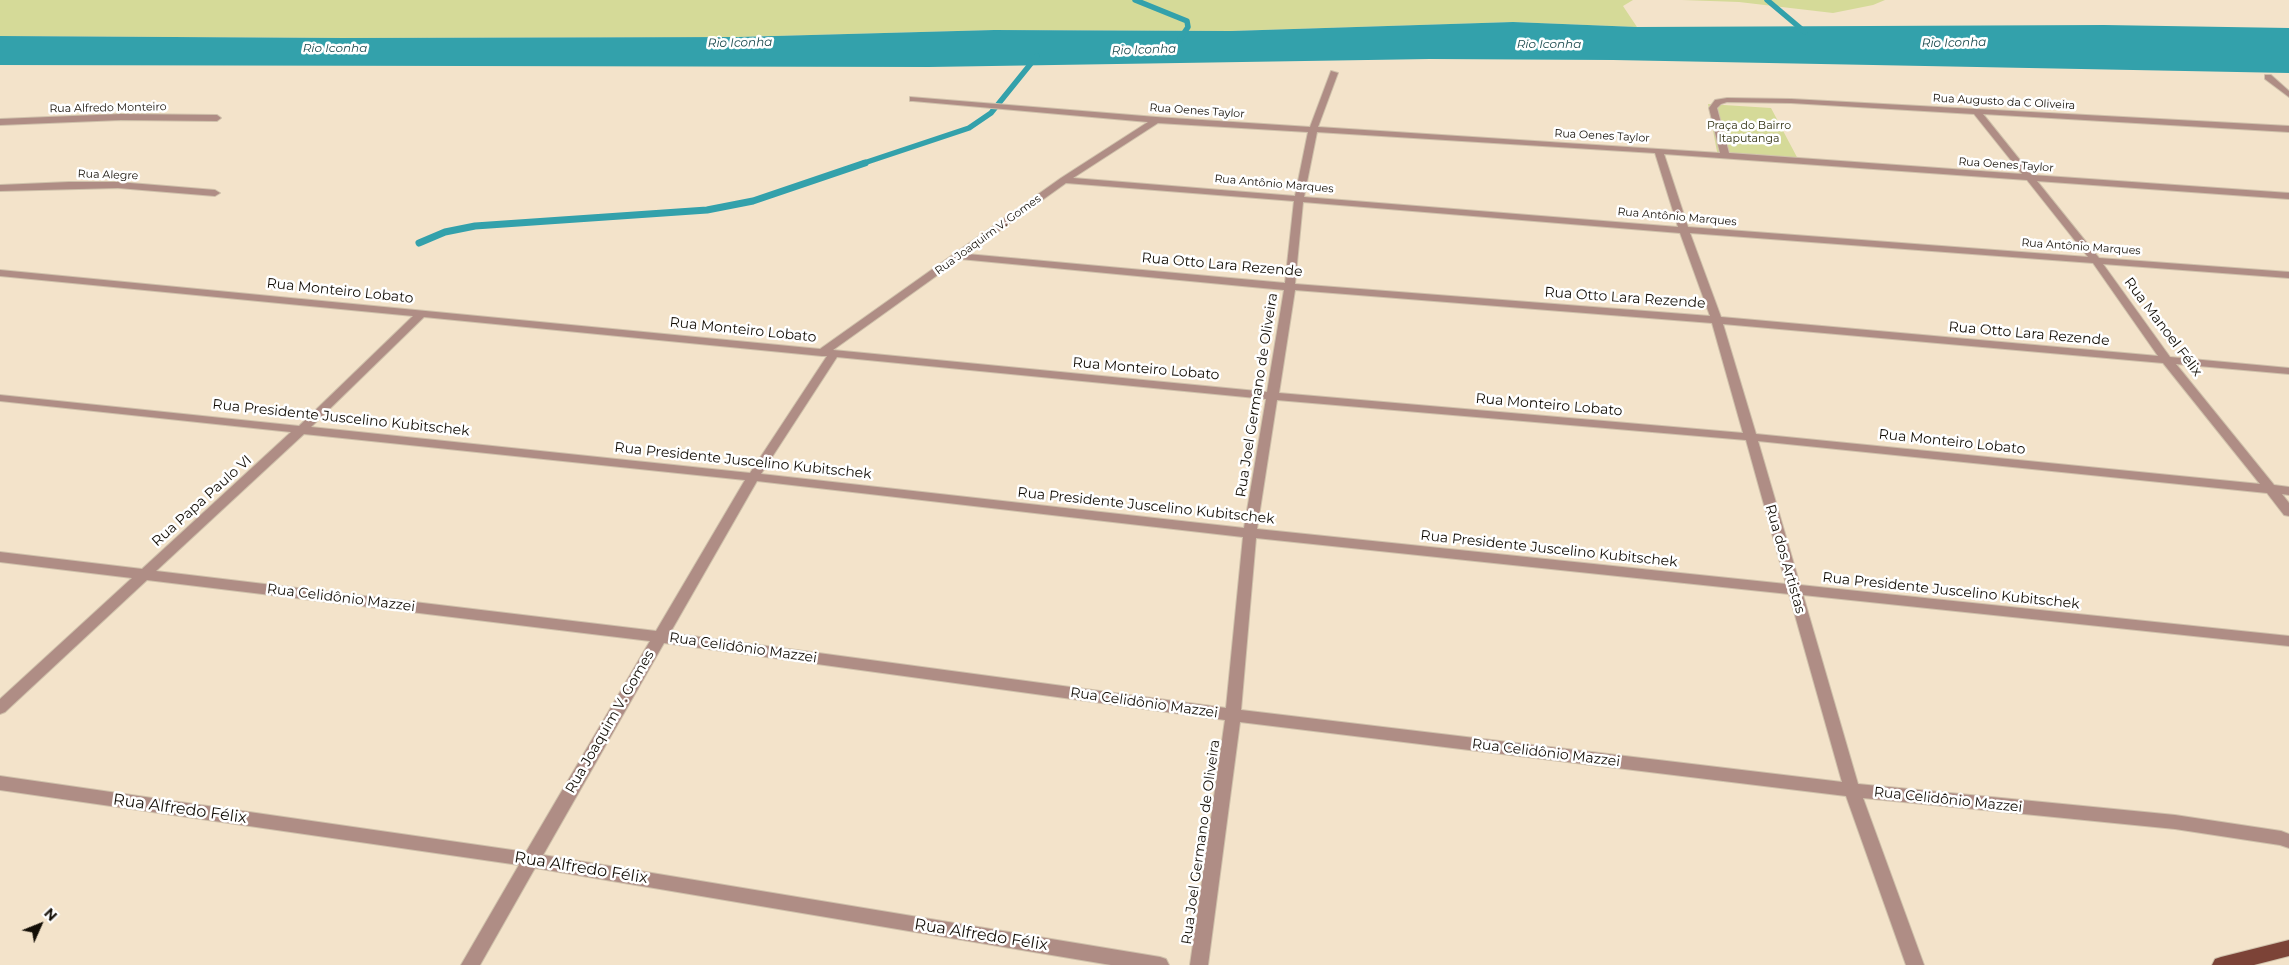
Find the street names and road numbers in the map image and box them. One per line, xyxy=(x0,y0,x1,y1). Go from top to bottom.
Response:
street label: Rua Augusto da C Oliveira xyxy=(1932,92,2076,112)
street label: Rua Alfredo Monteiro xyxy=(49,100,167,116)
street label: Rua Oenes Taylor xyxy=(1149,101,1245,121)
street label: Rua Oenes Taylor xyxy=(1554,127,1650,145)
street label: Rua Oenes Taylor xyxy=(1958,155,2054,175)
street label: Rua Alegre xyxy=(77,167,139,183)
street label: Rua Antônio Marques xyxy=(1214,172,1334,196)
street label: Rua Joaquim V. Gomes xyxy=(933,192,1043,278)
street label: Rua Antônio Marques xyxy=(1617,205,1737,229)
street label: Rua Antônio Marques xyxy=(2021,236,2141,258)
street label: Rua Otto Lara Rezende xyxy=(1141,250,1303,280)
street label: Rua Manoel Félix xyxy=(2120,274,2206,380)
street label: Rua Monteiro Lobato xyxy=(266,275,414,307)
street label: Rua Otto Lara Rezende xyxy=(1544,284,1706,312)
street label: Rua Joel Germano de Oliveira xyxy=(1233,292,1281,498)
street label: Rua Monteiro Lobato xyxy=(669,314,817,346)
street label: Rua Otto Lara Rezende xyxy=(1948,319,2110,349)
street label: Rua Monteiro Lobato xyxy=(1072,354,1220,384)
street label: Rua Monteiro Lobato xyxy=(1475,390,1623,420)
street label: Rua Presidente Juscelino Kubitschek xyxy=(212,396,470,440)
street label: Rua Monteiro Lobato xyxy=(1878,426,2026,458)
street label: Rua Presidente Juscelino Kubitschek xyxy=(614,439,872,483)
street label: Rua Papa Paulo VI xyxy=(149,452,255,550)
street label: Rua Presidente Juscelino Kubitschek xyxy=(1017,484,1275,528)
street label: Rua dos Artistas xyxy=(1761,502,1809,616)
street label: Rua Presidente Juscelino Kubitschek xyxy=(1420,527,1678,571)
street label: Rua Presidente Juscelino Kubitschek xyxy=(1822,569,2080,613)
street label: Rua Celidônio Mazzei xyxy=(266,581,416,615)
street label: Rua Celidônio Mazzei xyxy=(668,629,818,667)
street label: Rua Joaquim V. Gomes xyxy=(562,648,658,796)
street label: Rua Celidônio Mazzei xyxy=(1069,684,1219,722)
street label: Rua Celidônio Mazzei xyxy=(1471,736,1621,770)
street label: Rua Joel Germano de Oliveira xyxy=(1178,738,1224,946)
street label: Rua Celidônio Mazzei xyxy=(1873,784,2023,816)
street label: Rua Alfredo Félix xyxy=(112,790,248,828)
street label: Rua Alfredo Félix xyxy=(513,848,649,888)
street label: Rua Alfredo Félix xyxy=(913,915,1049,955)

